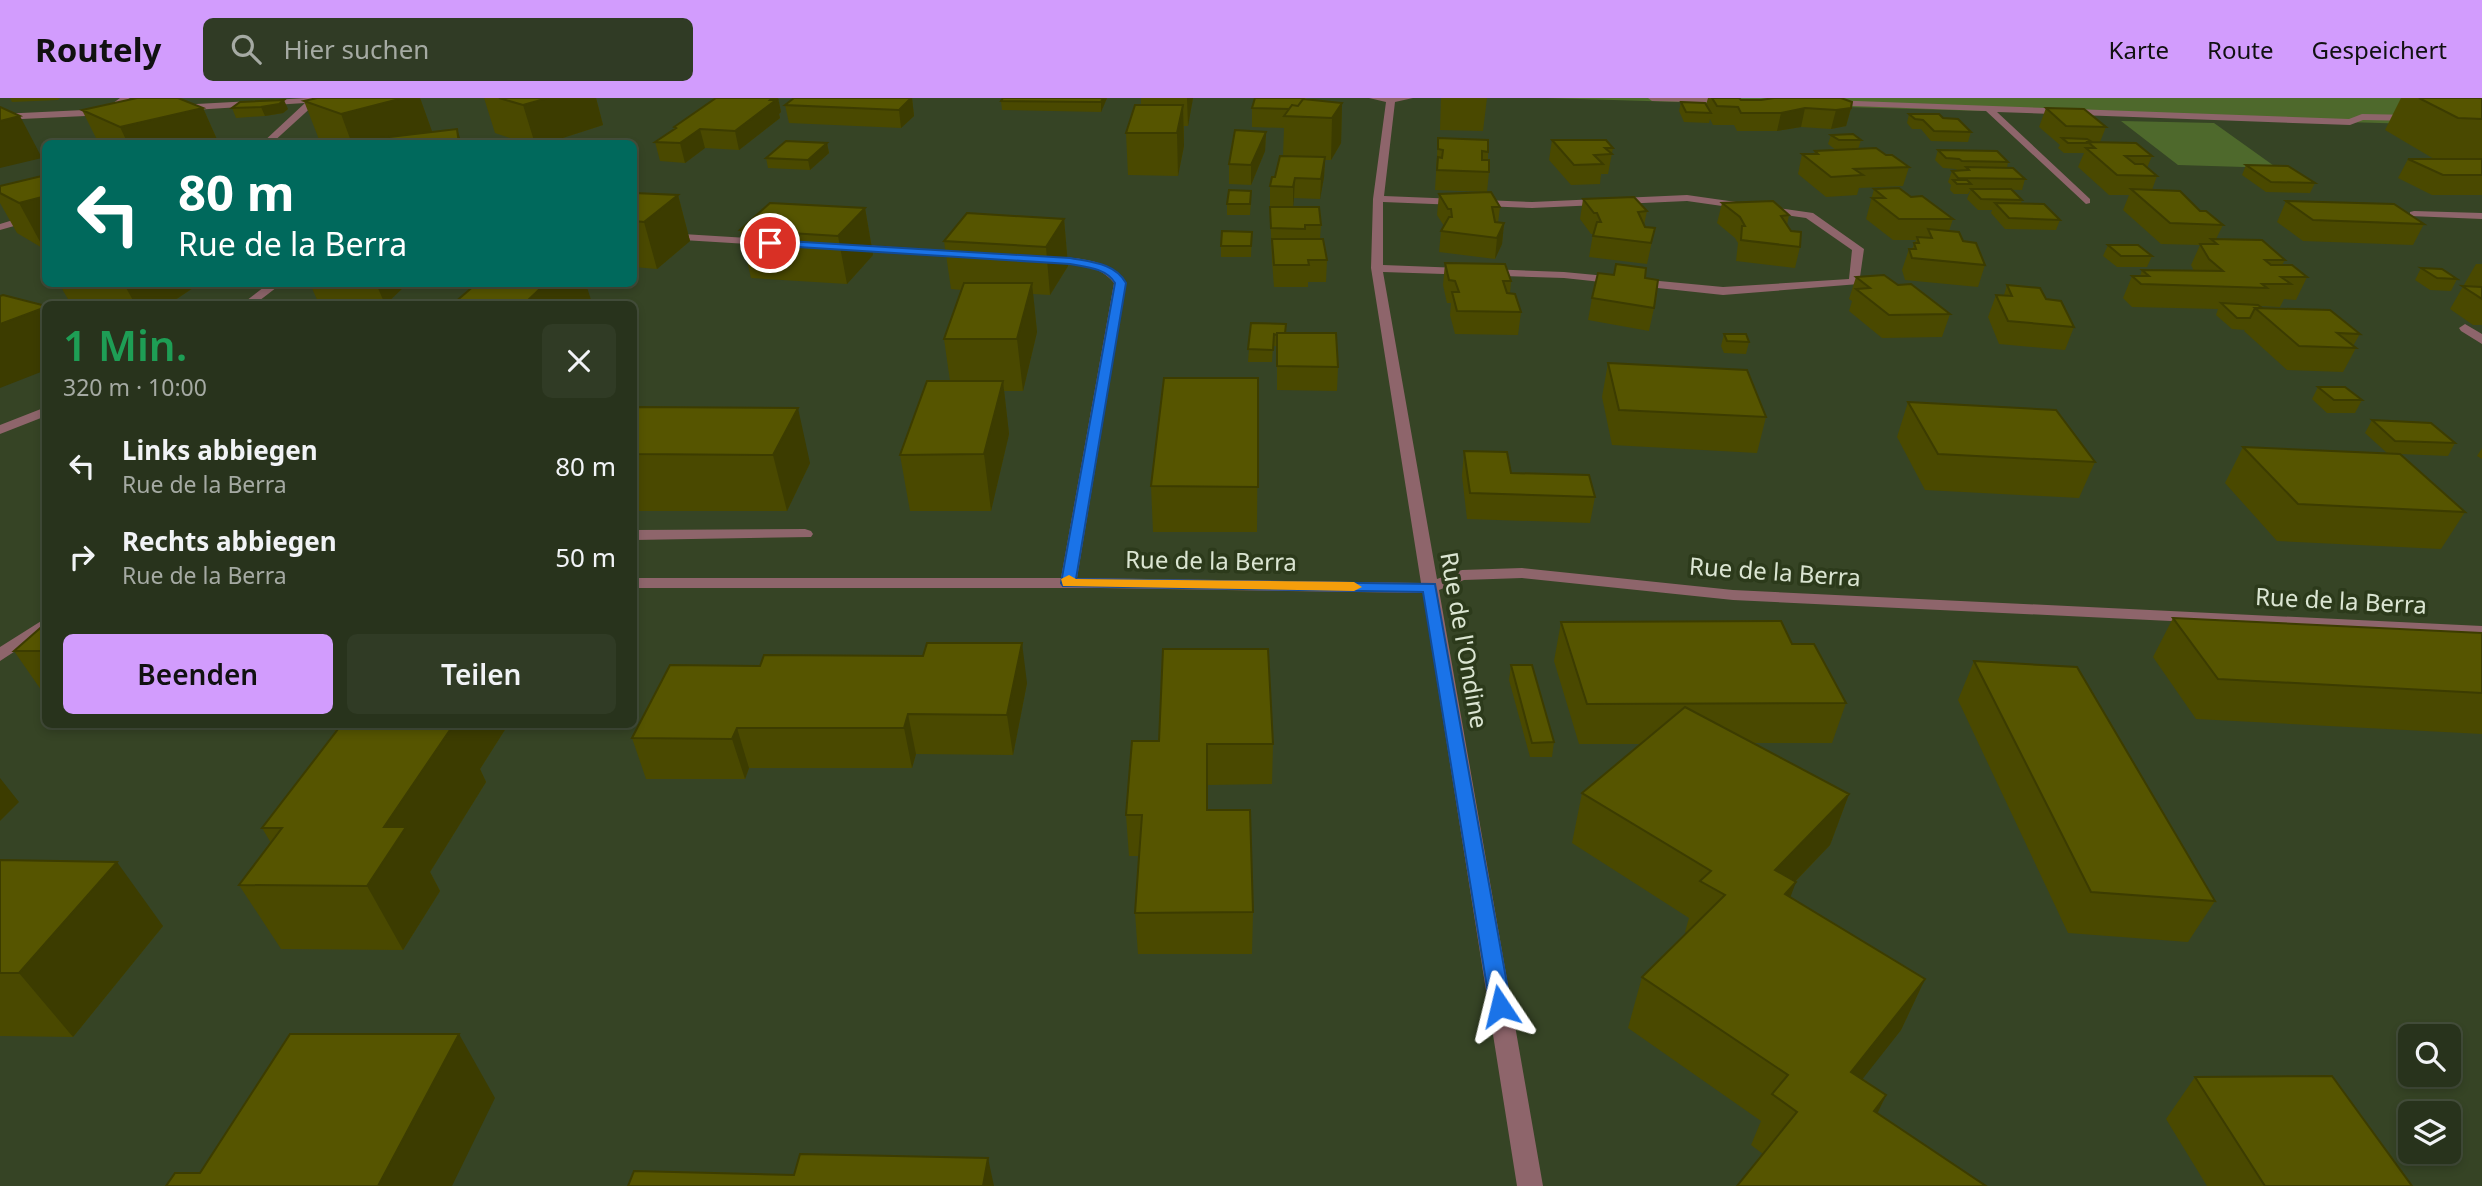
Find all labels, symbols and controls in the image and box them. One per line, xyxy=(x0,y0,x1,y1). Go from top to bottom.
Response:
search box xyxy=(203,18,693,81)
text: Routely xyxy=(35,27,161,72)
icon: search xyxy=(227,30,265,68)
text: Hier suchen xyxy=(283,31,429,67)
text: Karte xyxy=(2109,33,2169,66)
text: Route xyxy=(2207,33,2274,66)
text: Gespeichert xyxy=(2312,33,2447,66)
text: 80 m xyxy=(178,159,295,225)
icon: left xyxy=(63,168,154,259)
pin xyxy=(740,213,800,273)
text: Rue de la Berra xyxy=(178,222,407,265)
icon: arrive xyxy=(751,224,789,262)
text: 1 Min. xyxy=(63,316,187,373)
button: close xyxy=(542,324,616,398)
text: 320 m · 10:00 xyxy=(63,371,207,403)
text: Links abbiegen xyxy=(122,432,318,468)
icon: left xyxy=(63,447,101,485)
text: 80 m xyxy=(555,448,616,484)
text: Rue de la Berra xyxy=(122,468,287,500)
text: Rechts abbiegen xyxy=(122,523,337,559)
icon: right xyxy=(63,538,101,576)
text: 50 m xyxy=(555,539,616,575)
street label: Rue de la Berra xyxy=(1125,542,1297,578)
street label: Rue de l'Ondine xyxy=(1433,549,1497,731)
street label: Rue de la Berra xyxy=(1688,549,1862,593)
text: Rue de la Berra xyxy=(122,559,287,591)
street label: Rue de la Berra xyxy=(2254,579,2428,621)
button: Beenden xyxy=(63,634,333,714)
button: Teilen xyxy=(347,634,616,714)
position arrow xyxy=(1463,969,1537,1043)
map controls xyxy=(2398,1024,2461,1164)
button: search xyxy=(2398,1024,2461,1087)
button: layers xyxy=(2398,1101,2461,1164)

